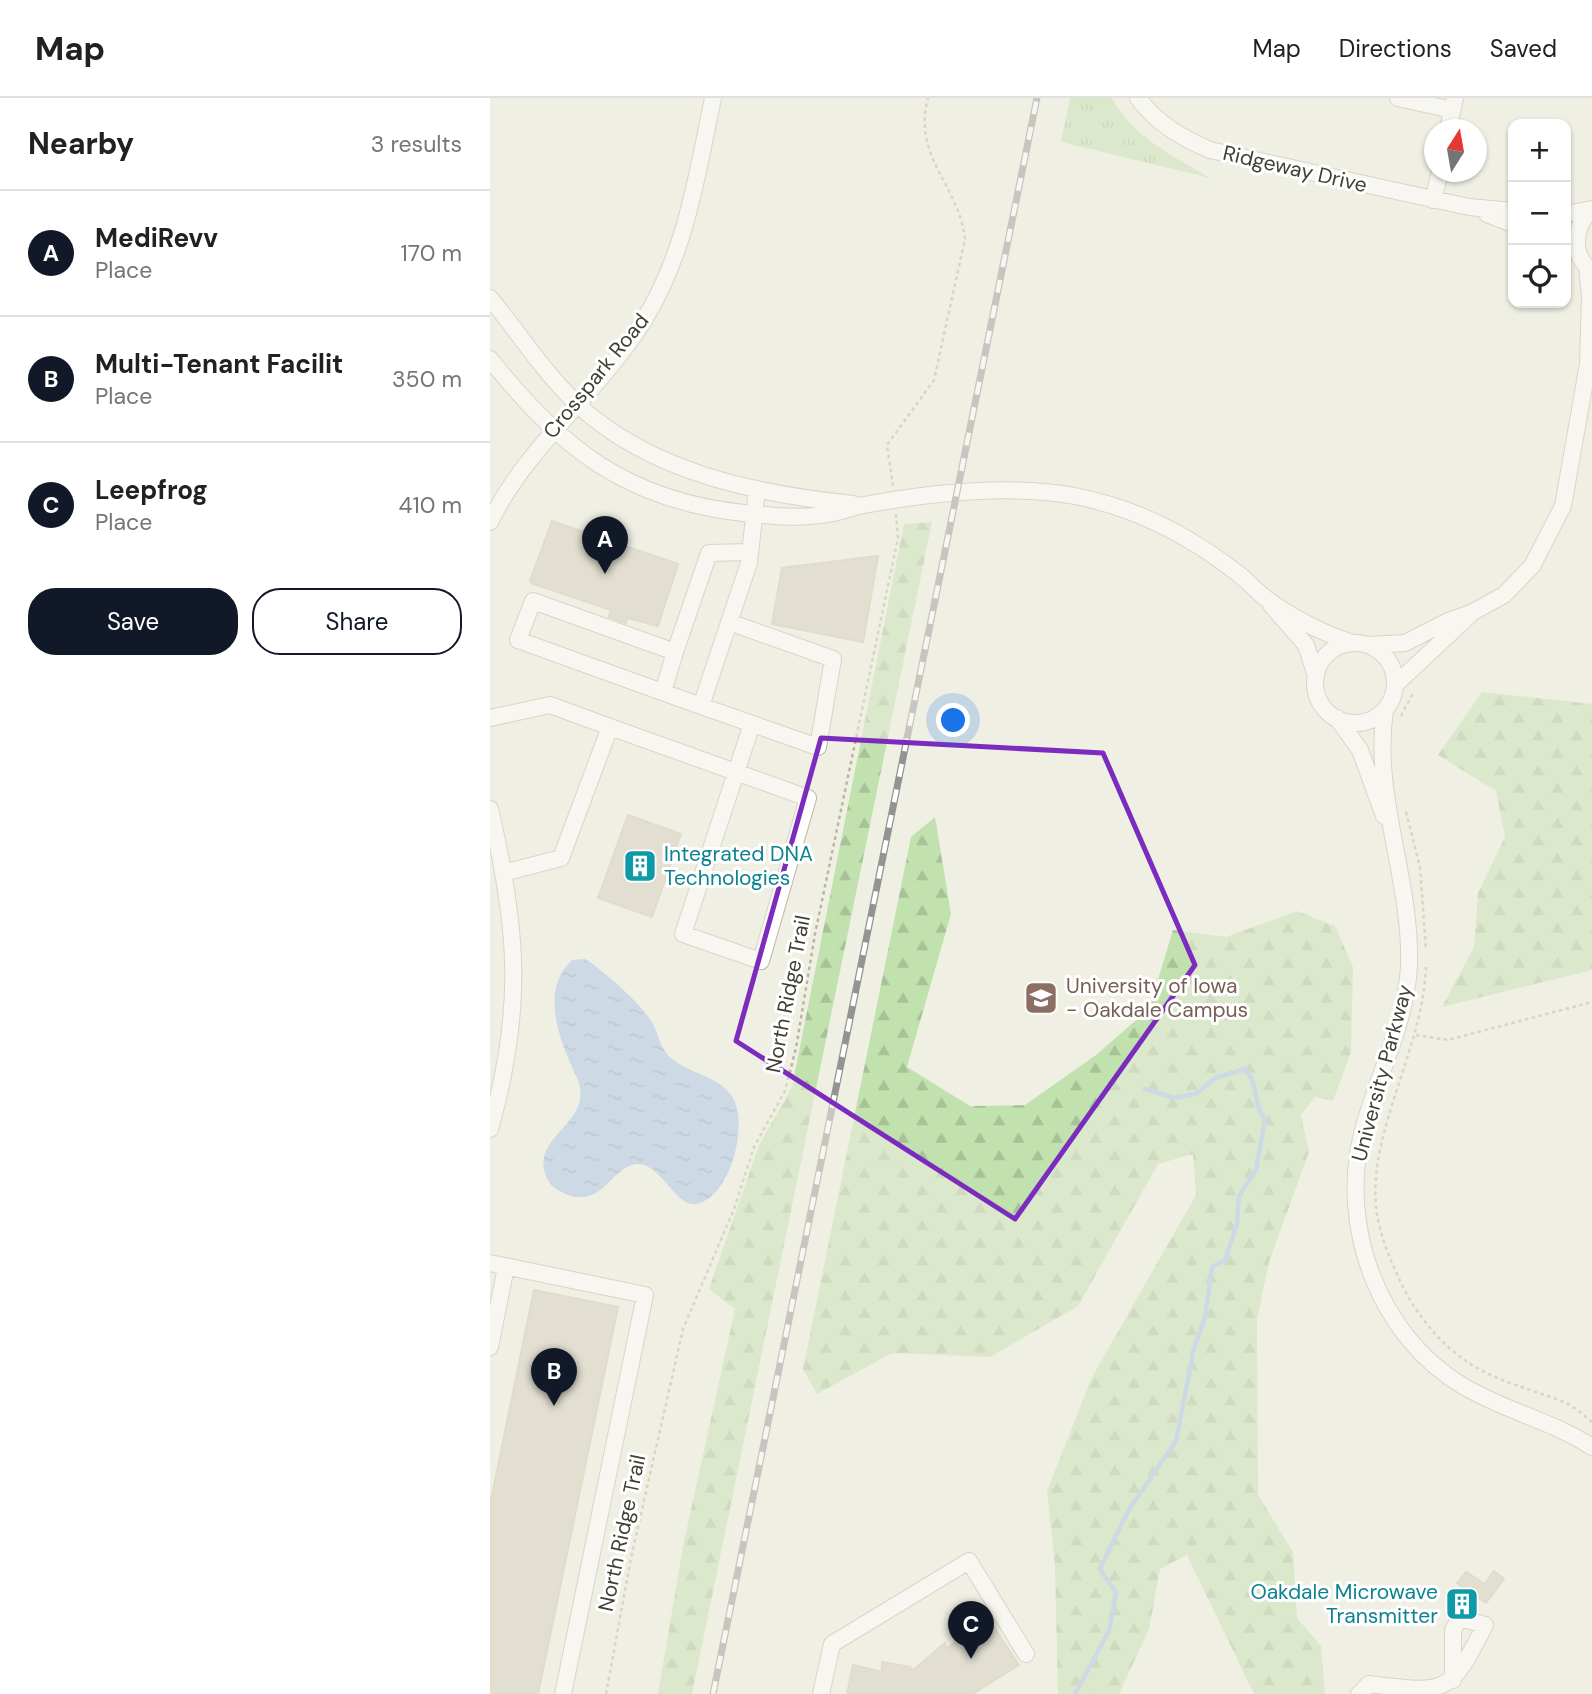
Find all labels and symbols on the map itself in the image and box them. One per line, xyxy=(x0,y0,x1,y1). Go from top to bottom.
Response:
north arrow xyxy=(1424,119,1487,182)
street label: Ridgeway Drive xyxy=(1220,139,1370,199)
street label: Crosspark Road xyxy=(537,308,655,444)
pin: A xyxy=(582,516,628,574)
your location xyxy=(936,703,970,737)
place label: Integrated DNA Technologies xyxy=(664,840,813,892)
building icon: Integrated DNA Technologies xyxy=(621,847,659,885)
street label: North Ridge Trail xyxy=(759,913,817,1075)
place label: University of Iowa - Oakdale Campus xyxy=(1066,972,1248,1024)
school or university icon: University of Iowa - Oakdale Campus xyxy=(1022,979,1060,1017)
street label: University Parkway xyxy=(1345,981,1419,1165)
pin: B xyxy=(531,1348,577,1406)
street label: North Ridge Trail xyxy=(592,1452,652,1614)
place label: Oakdale Microwave Transmitter xyxy=(1250,1578,1438,1630)
building icon: Oakdale Microwave Transmitter xyxy=(1443,1585,1481,1623)
pin: C xyxy=(948,1601,994,1659)

